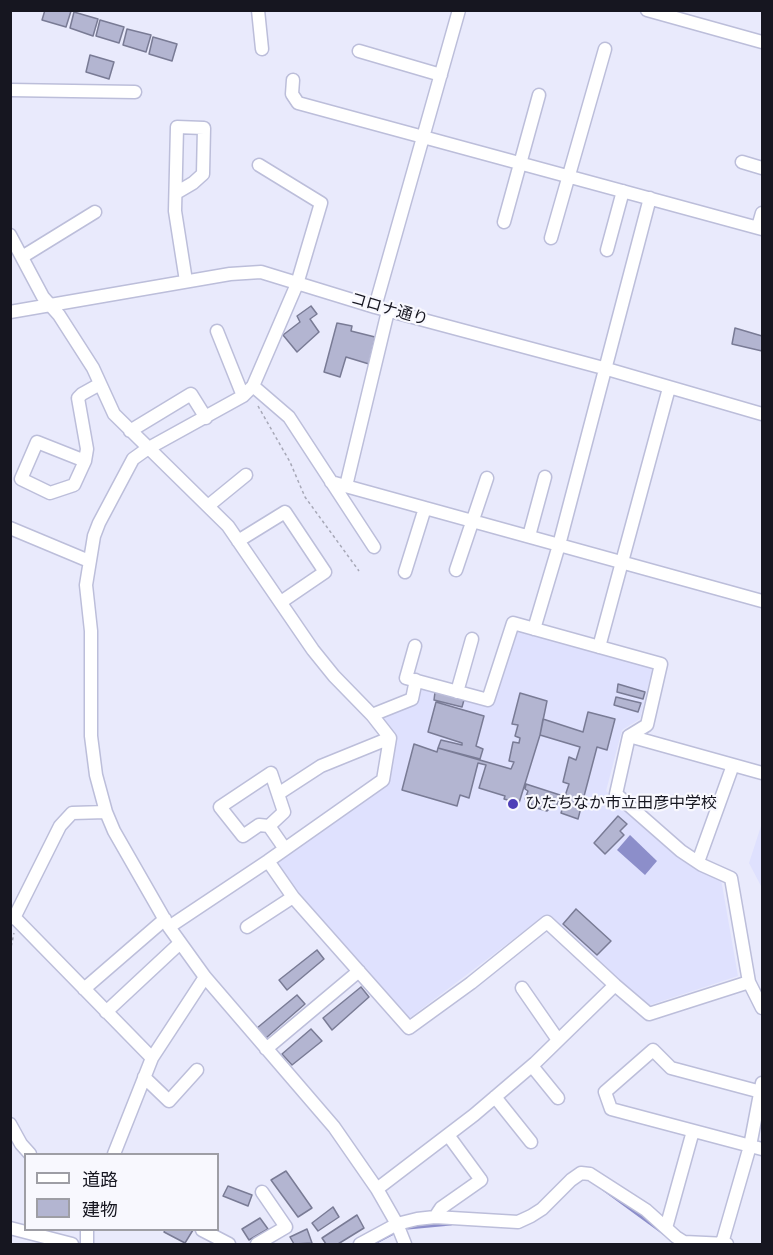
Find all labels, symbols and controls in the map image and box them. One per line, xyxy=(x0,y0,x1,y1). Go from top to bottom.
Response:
street label: コロナ通り xyxy=(348,290,430,330)
place label: ひたちなか市立田彦中学校 xyxy=(525,794,717,814)
marker: ひたちなか市立田彦中学校 xyxy=(506,797,520,811)
legend xyxy=(24,1153,219,1231)
text: 道路 xyxy=(82,1169,118,1190)
text: 建物 xyxy=(82,1199,118,1220)

